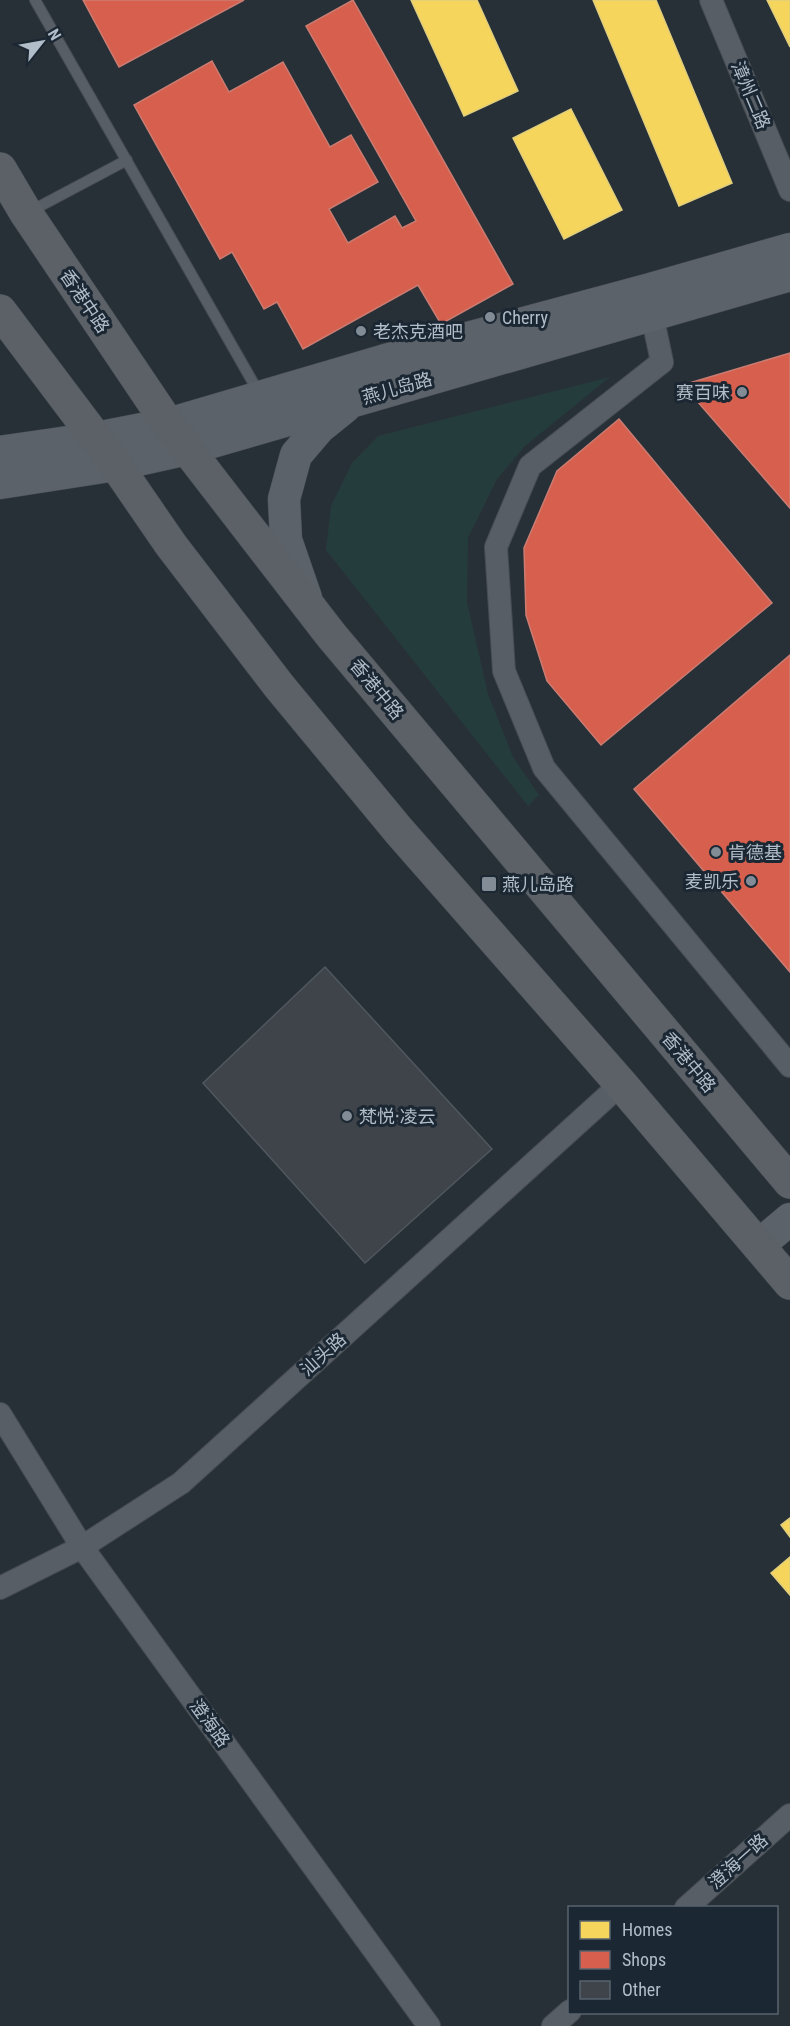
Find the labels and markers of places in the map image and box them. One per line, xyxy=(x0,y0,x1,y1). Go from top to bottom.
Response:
place label: Cherry xyxy=(502,307,548,328)
marker: Cherry xyxy=(483,310,497,324)
place label: 老杰克酒吧 xyxy=(373,321,463,342)
marker: 老杰克酒吧 xyxy=(354,324,368,338)
place label: 赛百味 xyxy=(676,382,730,403)
marker: 赛百味 xyxy=(735,385,749,399)
place label: 肯德基 xyxy=(728,842,782,863)
marker: 肯德基 xyxy=(709,845,723,859)
place label: 麦凯乐 xyxy=(685,871,739,892)
place label: 燕儿岛路 xyxy=(502,874,574,895)
marker: 麦凯乐 xyxy=(744,874,758,888)
marker: 燕儿岛路 xyxy=(480,875,498,893)
place label: 梵悦·凌云 xyxy=(359,1106,435,1127)
marker: 梵悦·凌云 xyxy=(340,1109,354,1123)

